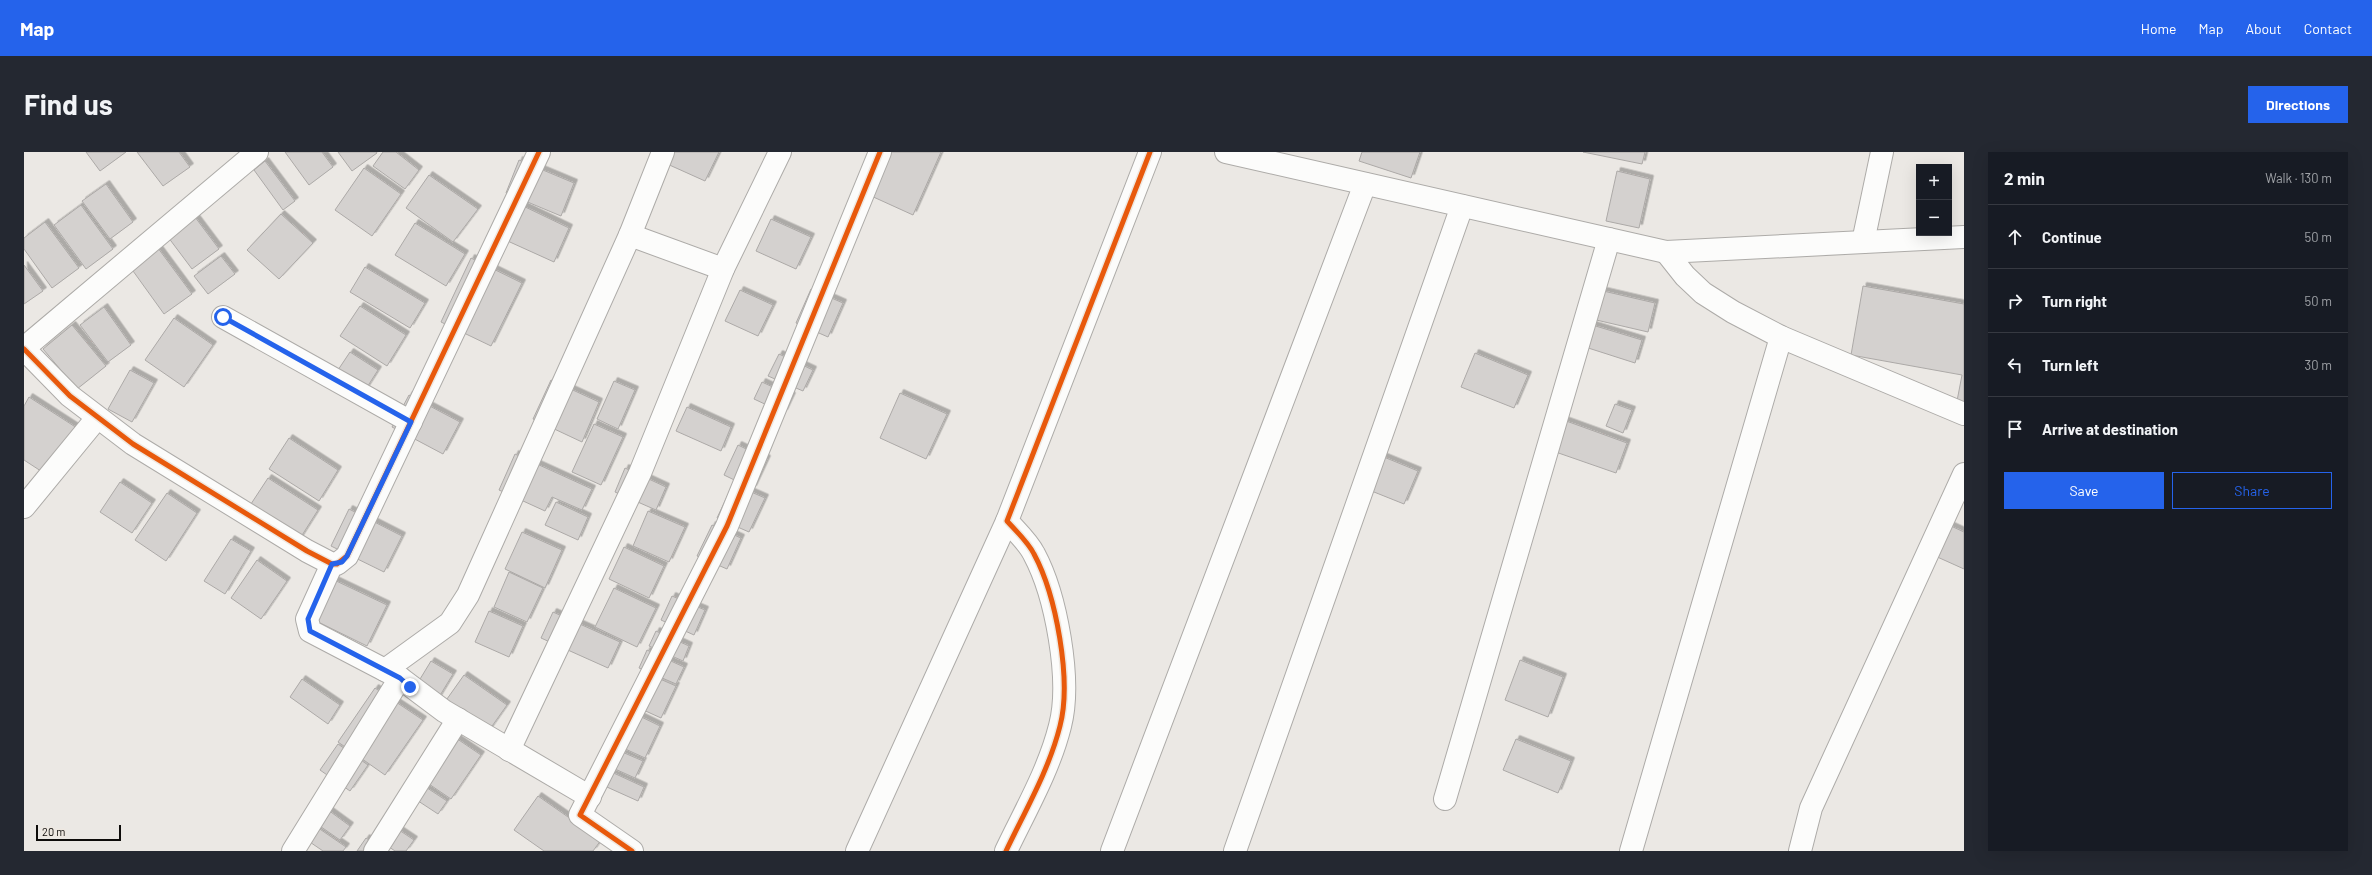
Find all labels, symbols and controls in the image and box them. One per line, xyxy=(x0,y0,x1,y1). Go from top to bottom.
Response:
text: Map xyxy=(20,17,54,40)
text: Home xyxy=(2141,20,2177,37)
text: Map xyxy=(2199,20,2223,37)
text: About xyxy=(2245,20,2282,37)
text: Contact xyxy=(2304,20,2352,37)
button: Directions xyxy=(2248,86,2348,123)
text: Find us xyxy=(24,87,113,121)
map controls xyxy=(1916,164,1952,236)
button: + xyxy=(1916,164,1952,200)
text: 2 min xyxy=(2004,168,2045,188)
text: Walk · 130 m xyxy=(2265,170,2332,186)
button: − xyxy=(1916,200,1952,236)
icon: ahead xyxy=(2004,226,2026,248)
text: Continue xyxy=(2042,228,2102,246)
text: 50 m xyxy=(2305,229,2332,245)
icon: right xyxy=(2004,290,2026,312)
text: Turn right xyxy=(2042,292,2107,310)
text: 50 m xyxy=(2305,293,2332,309)
route start xyxy=(214,308,232,326)
icon: left xyxy=(2004,354,2026,376)
text: Turn left xyxy=(2042,356,2098,374)
text: 30 m xyxy=(2305,357,2332,373)
icon: arrive xyxy=(2004,418,2026,440)
text: Arrive at destination xyxy=(2042,420,2178,438)
button: Save xyxy=(2004,472,2164,509)
button: Share xyxy=(2172,472,2332,509)
route end xyxy=(401,678,419,696)
scale bar xyxy=(36,823,121,842)
text: 20 m xyxy=(42,825,65,838)

